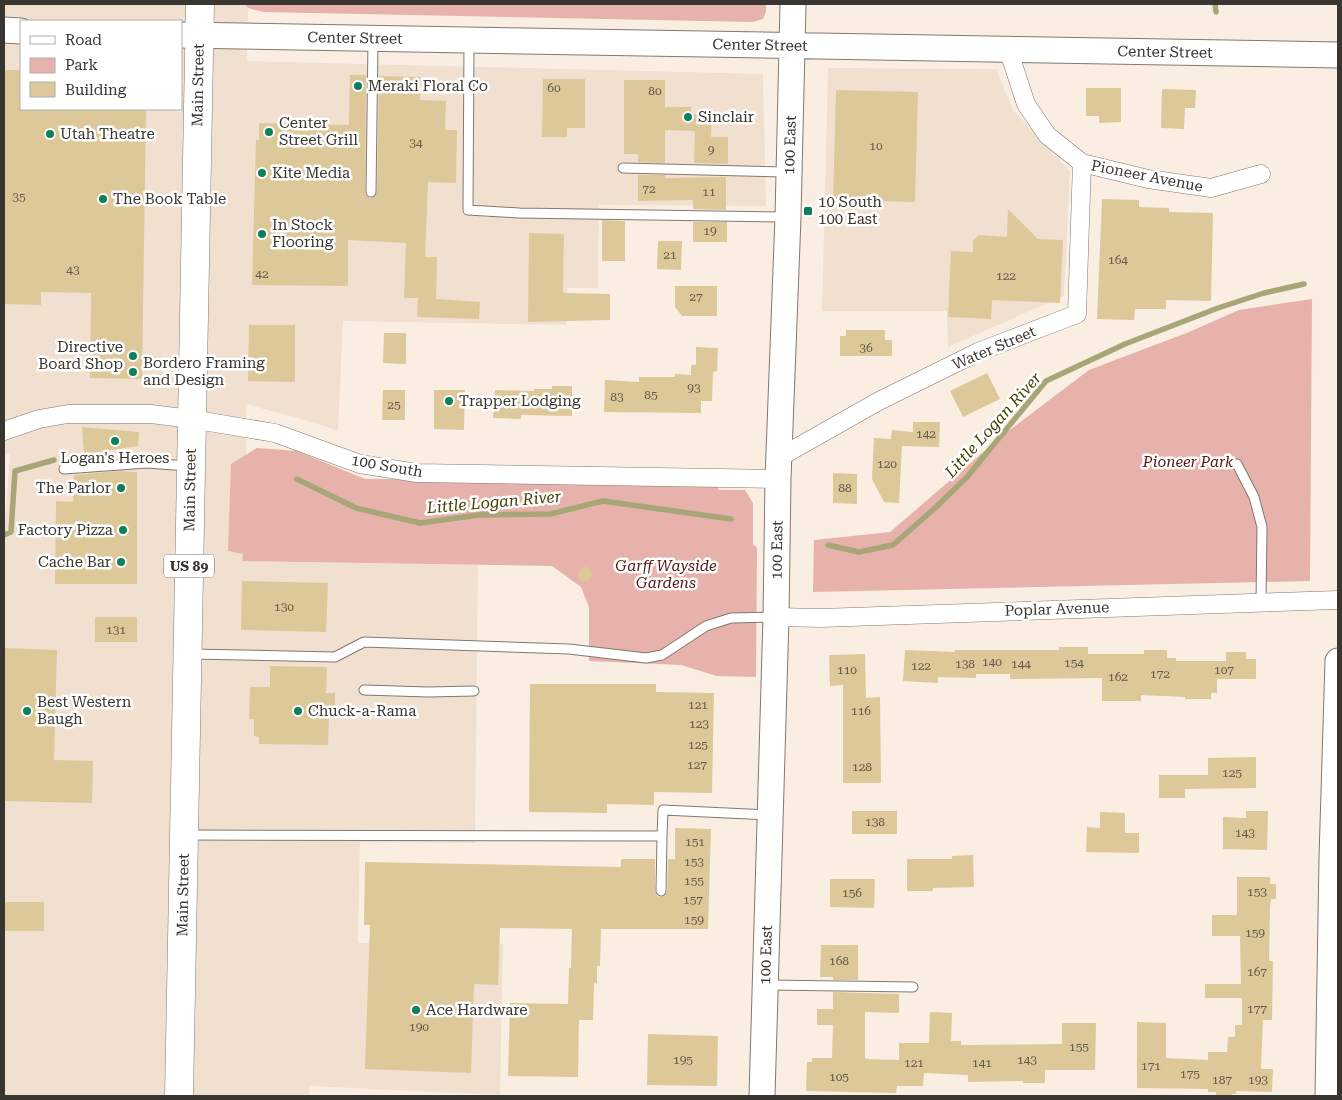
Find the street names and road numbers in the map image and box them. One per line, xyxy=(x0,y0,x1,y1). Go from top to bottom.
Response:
street label: Center Street xyxy=(307,28,403,48)
street label: Center Street xyxy=(712,35,808,55)
street label: Center Street xyxy=(1117,42,1213,62)
street label: Main Street xyxy=(188,43,208,127)
street label: 100 East xyxy=(780,115,800,175)
street label: Pioneer Avenue xyxy=(1089,156,1205,196)
street label: Water Street xyxy=(949,322,1039,374)
street label: Main Street xyxy=(180,448,200,532)
street label: 100 South xyxy=(350,451,425,481)
street label: 100 East xyxy=(767,520,787,580)
road number: US 89 xyxy=(164,554,214,578)
street label: Poplar Avenue xyxy=(1004,598,1110,620)
street label: Main Street xyxy=(173,853,193,937)
street label: 100 East xyxy=(756,925,776,985)

